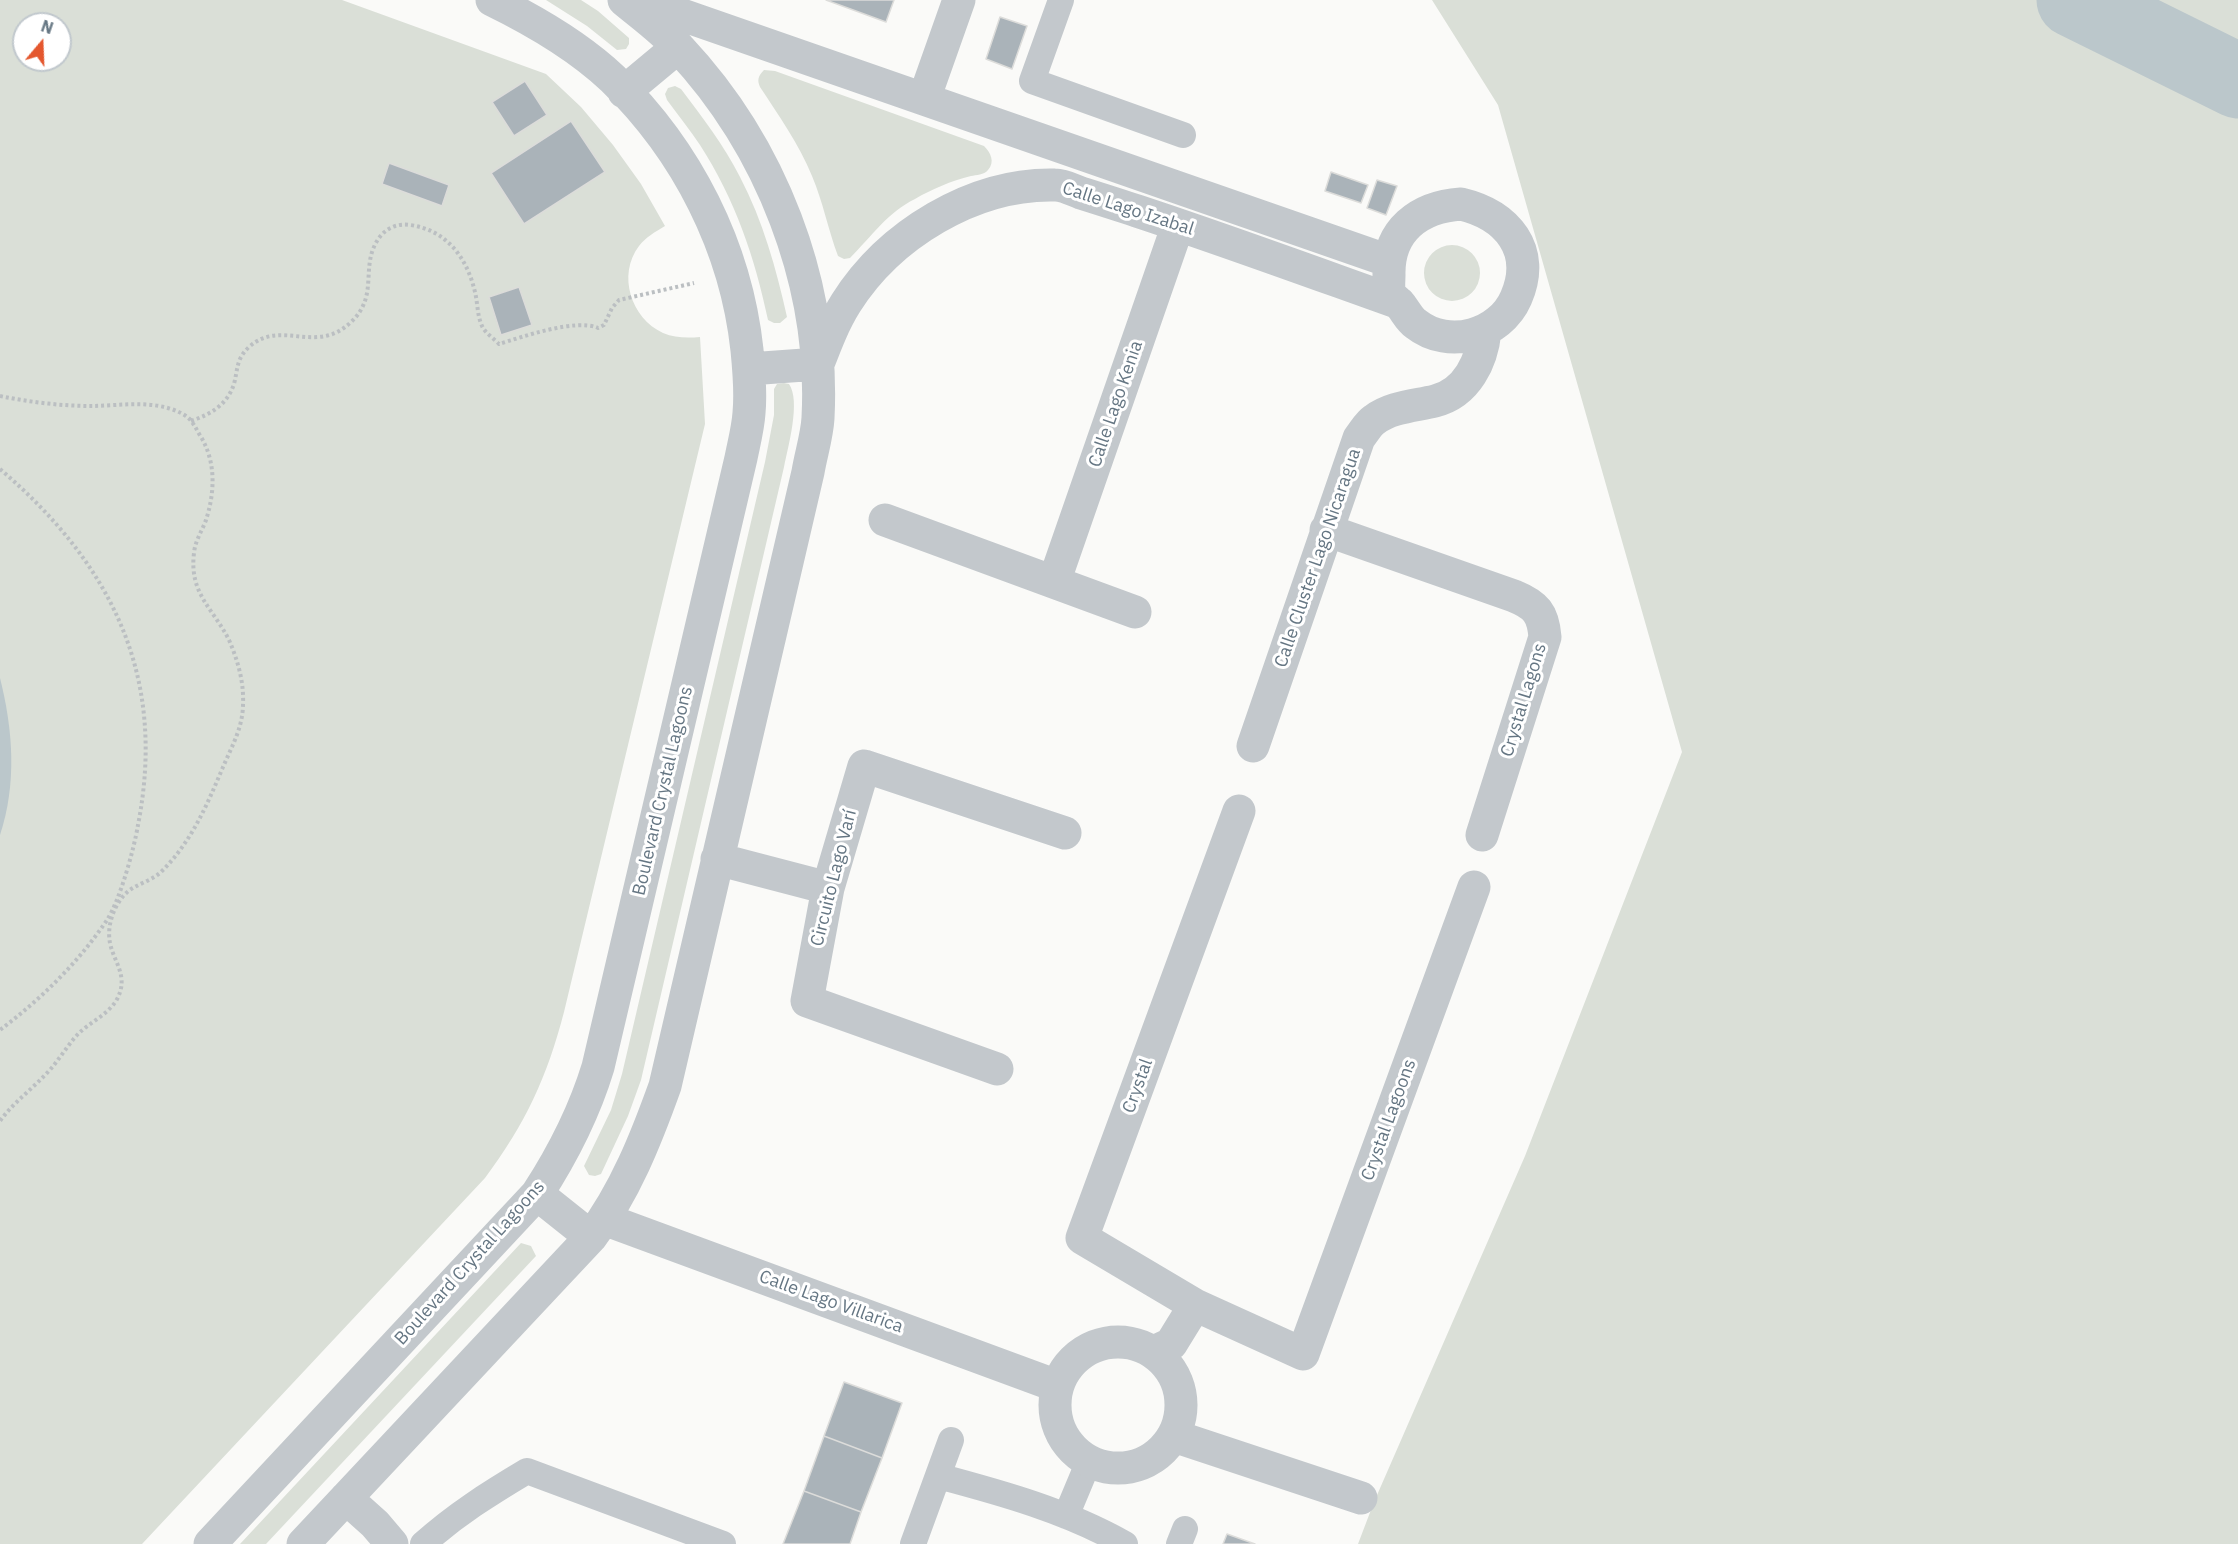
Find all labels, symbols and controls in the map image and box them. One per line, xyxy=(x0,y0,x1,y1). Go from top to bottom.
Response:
north arrow xyxy=(12,12,72,72)
text: N xyxy=(38,16,56,38)
street label: Calle Lago Izabal xyxy=(1059,178,1197,240)
street label: Calle Lago Kenia xyxy=(1084,338,1148,470)
street label: Calle Cluster Lago Nicaragua xyxy=(1270,446,1366,670)
street label: Crystal Lagons xyxy=(1496,641,1552,759)
street label: Boulevard Crystal Lagoons xyxy=(628,684,698,898)
street label: Circuito Lago Varí xyxy=(807,807,861,949)
street label: Crystal xyxy=(1118,1056,1158,1116)
street label: Crystal Lagoons xyxy=(1357,1056,1421,1184)
street label: Boulevard Crystal Lagoons xyxy=(390,1176,550,1350)
street label: Calle Lago Villarica xyxy=(756,1266,906,1338)

